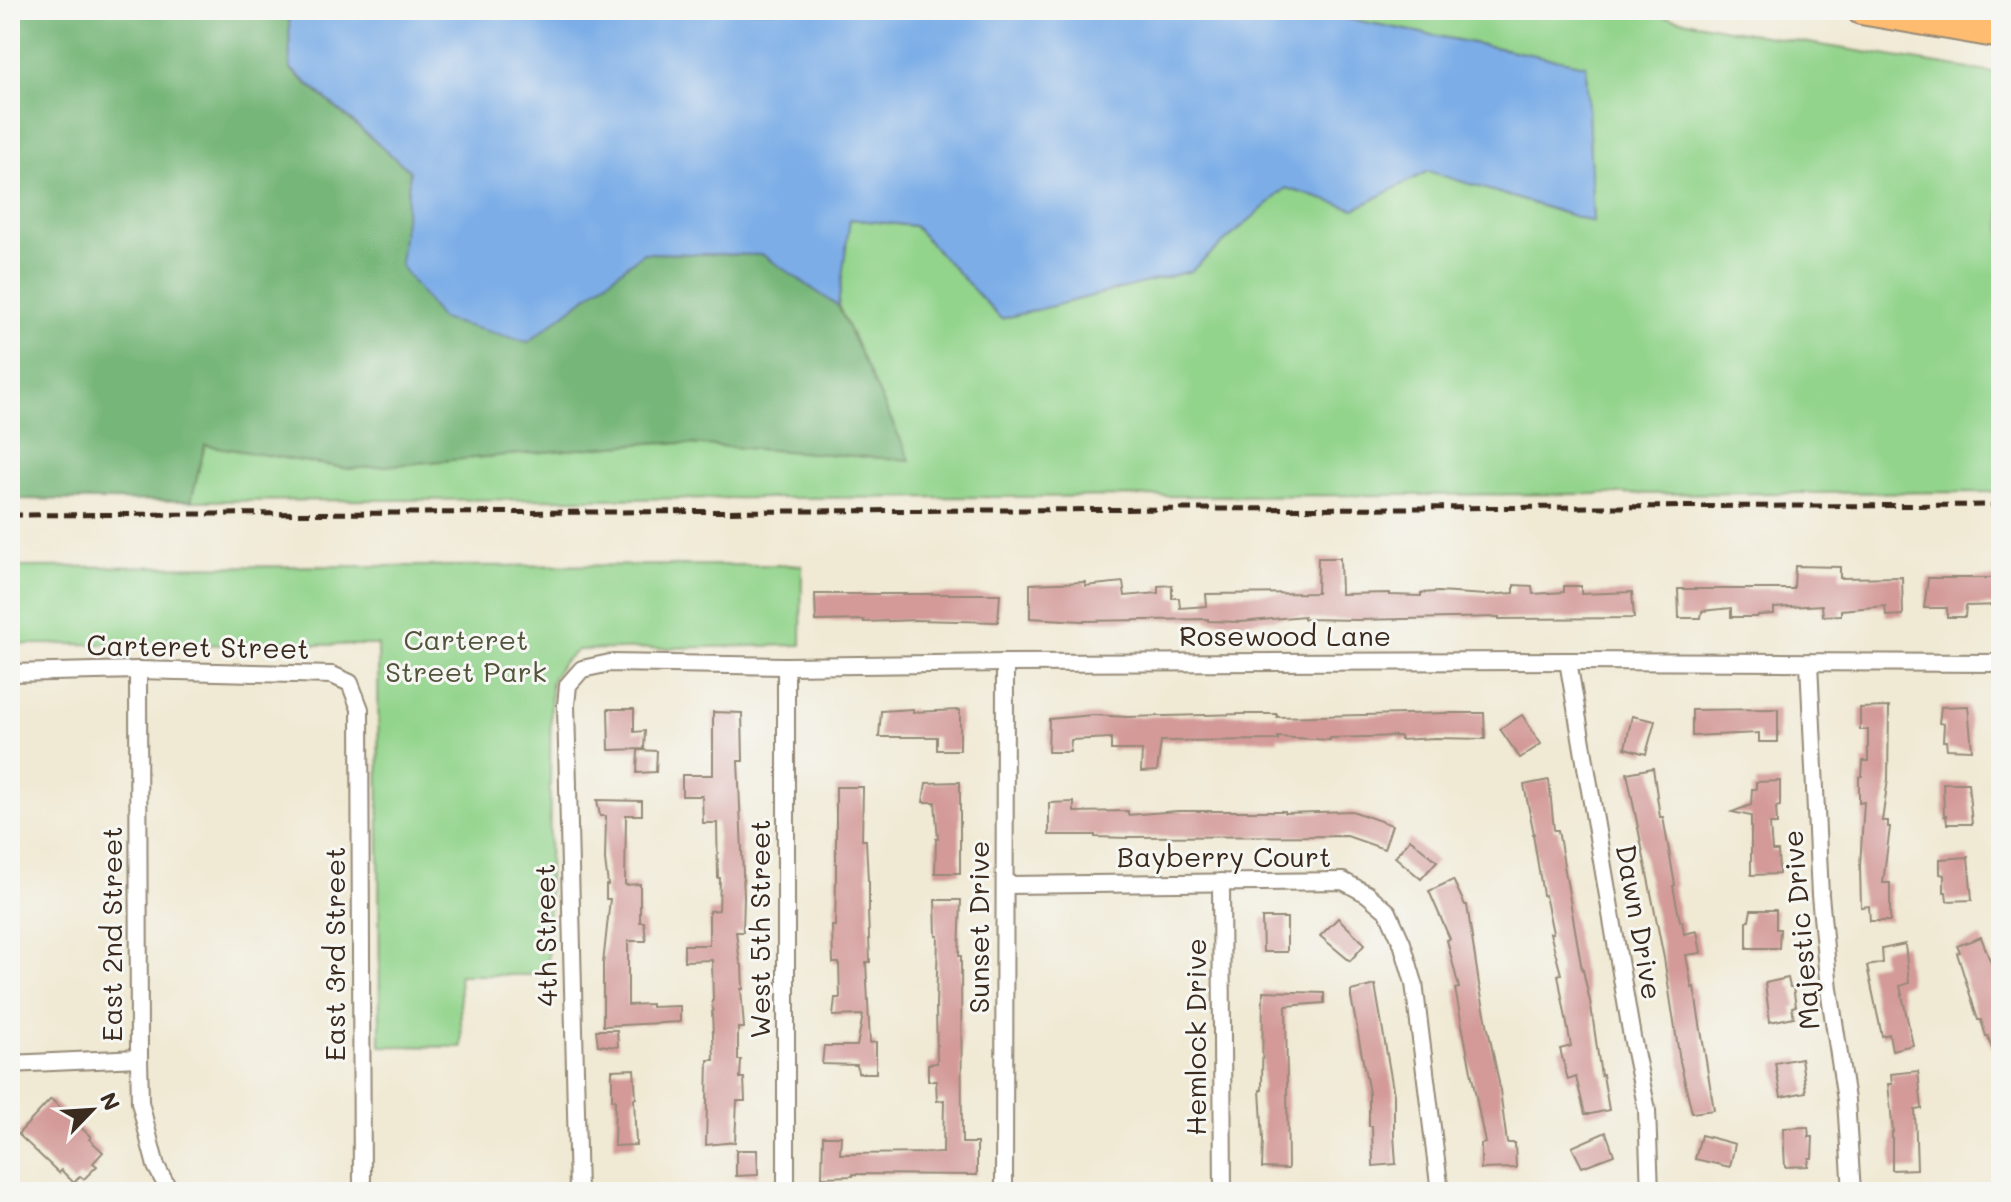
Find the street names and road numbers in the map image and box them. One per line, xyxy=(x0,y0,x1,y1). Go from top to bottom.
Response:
street label: Rosewood Lane xyxy=(1179,617,1391,653)
street label: Carteret Street xyxy=(86,626,310,666)
street label: West 5th Street xyxy=(741,819,777,1039)
street label: East 2nd Street xyxy=(93,826,129,1042)
street label: Majestic Drive xyxy=(1773,829,1827,1031)
street label: Bayberry Court xyxy=(1117,838,1331,874)
street label: Sunset Drive xyxy=(960,841,996,1013)
street label: Dawn Drive xyxy=(1609,841,1671,1002)
street label: East 3rd Street xyxy=(316,847,352,1061)
street label: 4th Street xyxy=(526,863,564,1007)
street label: Hemlock Drive xyxy=(1177,938,1213,1136)

